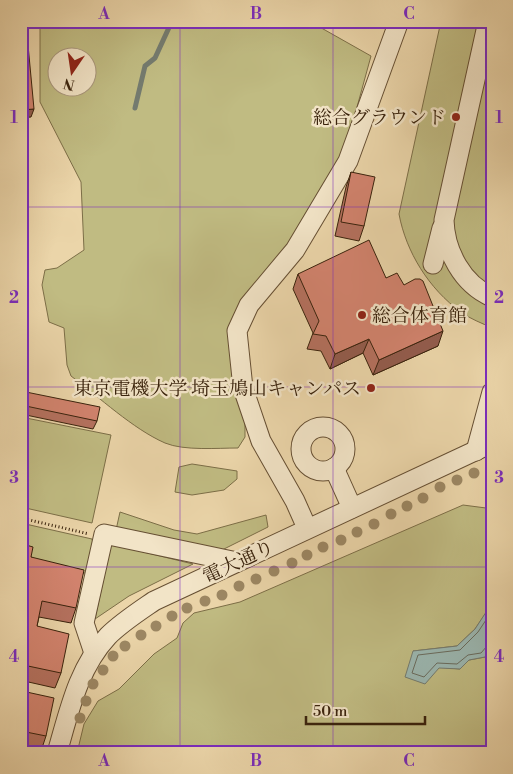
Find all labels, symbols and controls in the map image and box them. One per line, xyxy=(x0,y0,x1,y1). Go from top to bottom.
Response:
text: A xyxy=(97,4,110,24)
text: B xyxy=(250,4,262,24)
text: C xyxy=(403,4,415,24)
north arrow xyxy=(48,48,98,98)
text: N xyxy=(62,74,77,94)
place label: 総合グラウンド xyxy=(313,106,446,130)
text: 1 xyxy=(10,108,18,128)
text: 1 xyxy=(495,108,503,128)
marker: 総合グラウンド xyxy=(450,111,462,123)
text: 2 xyxy=(9,288,19,308)
text: 2 xyxy=(494,288,504,308)
place label: 総合体育館 xyxy=(372,304,467,328)
marker: 総合体育館 xyxy=(356,309,368,321)
place label: 東京電機大学 埼玉鳩山キャンパス xyxy=(73,377,361,401)
marker: 東京電機大学 埼玉鳩山キャンパス xyxy=(365,382,377,394)
text: 3 xyxy=(9,468,19,488)
text: 3 xyxy=(494,468,504,488)
street label: 電大通り xyxy=(199,535,278,589)
text: 4 xyxy=(9,647,20,667)
text: 4 xyxy=(494,647,505,667)
scale bar xyxy=(306,694,424,726)
text: 50 m xyxy=(313,702,347,721)
text: A xyxy=(97,751,110,771)
text: B xyxy=(250,751,262,771)
text: C xyxy=(403,751,415,771)

